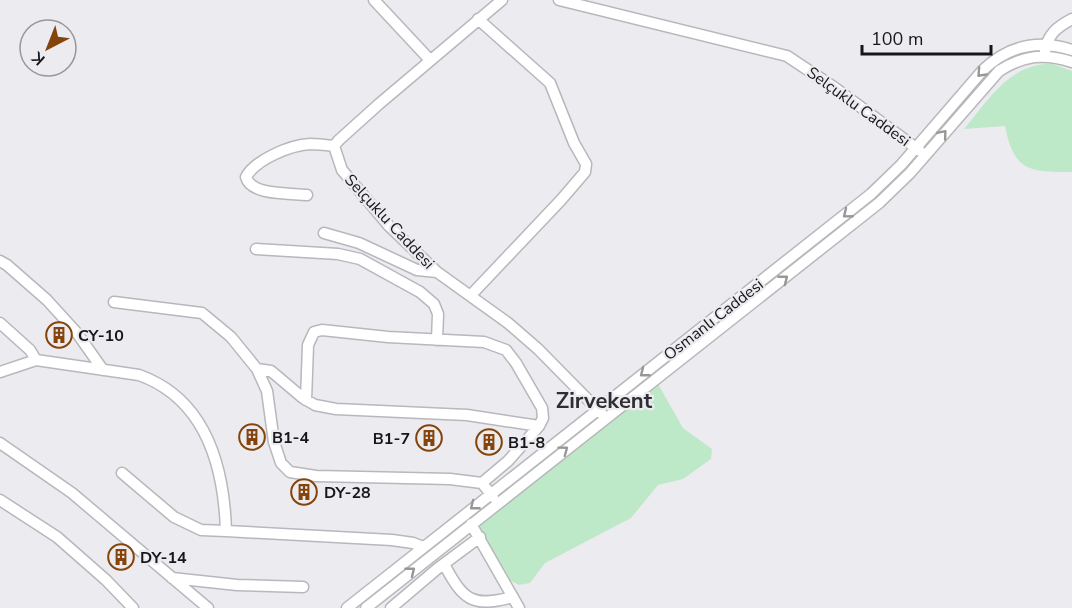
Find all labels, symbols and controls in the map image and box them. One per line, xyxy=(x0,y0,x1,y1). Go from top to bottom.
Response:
north arrow xyxy=(18,18,78,78)
scale bar xyxy=(862,18,991,56)
text: 100 m xyxy=(871,27,923,51)
text: K xyxy=(26,46,50,70)
street label: Selçuklu Caddesi xyxy=(802,62,915,152)
one-way arrow xyxy=(977,66,988,76)
one-way arrow xyxy=(936,130,947,141)
street label: Selçuklu Caddesi xyxy=(339,169,439,274)
one-way arrow xyxy=(843,206,854,217)
street label: Osmanlı Caddesi xyxy=(659,274,768,366)
one-way arrow xyxy=(777,275,788,286)
building icon: CY-10 xyxy=(44,320,74,350)
place label: CY-10 xyxy=(78,325,124,347)
one-way arrow xyxy=(640,366,651,377)
district label: Zirvekent xyxy=(556,386,653,416)
building icon: B1-4 xyxy=(237,422,267,452)
building icon: B1-7 xyxy=(414,423,444,453)
place label: B1-4 xyxy=(272,427,310,449)
building icon: B1-8 xyxy=(474,427,504,457)
place label: B1-7 xyxy=(373,428,410,450)
place label: B1-8 xyxy=(508,432,545,454)
one-way arrow xyxy=(557,447,568,458)
building icon: DY-28 xyxy=(289,477,319,507)
place label: DY-28 xyxy=(324,482,371,504)
one-way arrow xyxy=(470,499,481,510)
building icon: DY-14 xyxy=(106,542,136,572)
place label: DY-14 xyxy=(140,547,187,569)
one-way arrow xyxy=(405,568,416,579)

